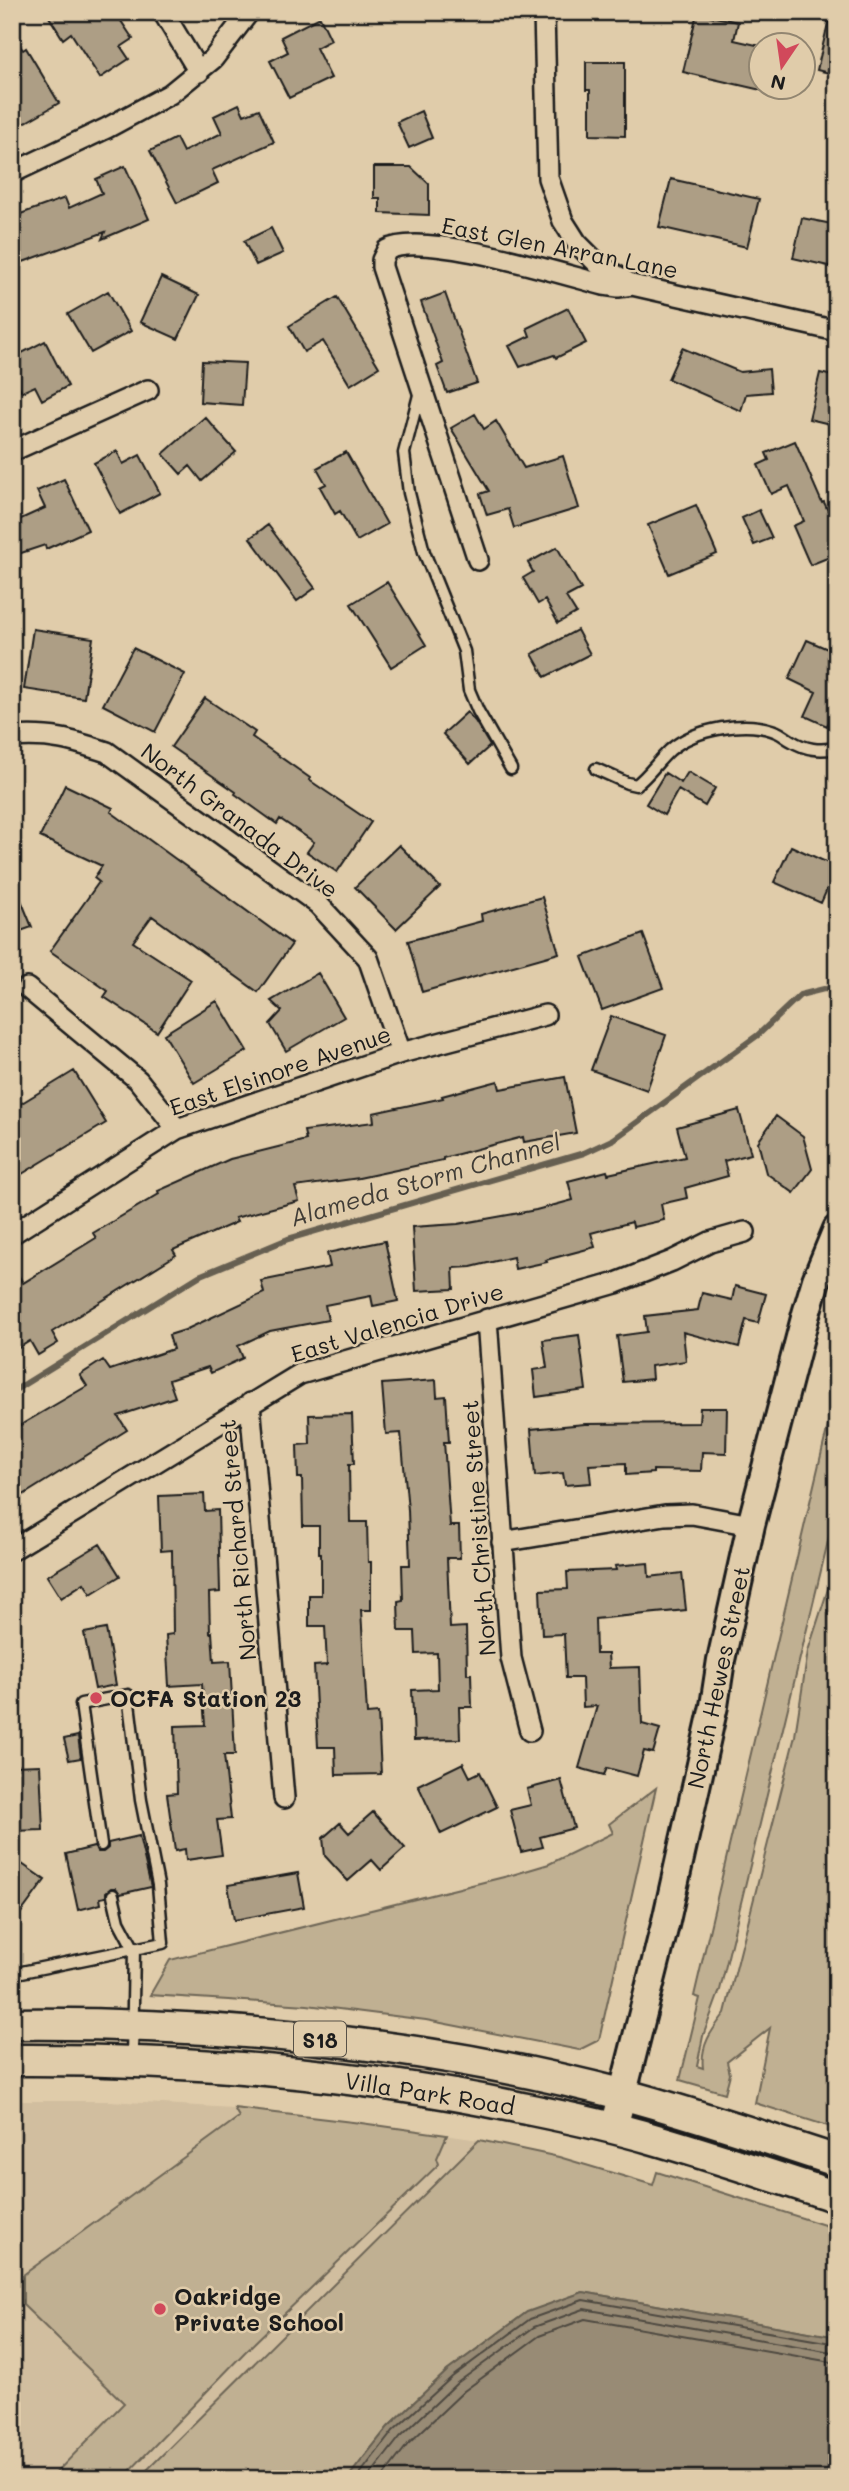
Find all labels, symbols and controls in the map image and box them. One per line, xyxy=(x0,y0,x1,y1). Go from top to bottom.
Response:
north arrow xyxy=(748,32,818,102)
text: N xyxy=(768,69,788,97)
street label: East Glen Arran Lane xyxy=(439,209,681,285)
street label: North Granada Drive xyxy=(135,736,345,904)
street label: East Elsinore Avenue xyxy=(165,1018,395,1122)
water label: Alameda Storm Channel xyxy=(286,1126,564,1232)
street label: East Valencia Drive xyxy=(287,1275,507,1369)
street label: North Christine Street xyxy=(454,1399,502,1657)
street label: North Richard Street xyxy=(212,1418,262,1662)
street label: North Hewes Street xyxy=(680,1563,756,1791)
place label: OCFA Station 23 xyxy=(110,1683,302,1713)
marker: OCFA Station 23 xyxy=(88,1690,104,1706)
road number: S18 xyxy=(294,2022,346,2056)
street label: Villa Park Road xyxy=(343,2065,517,2121)
place label: Oakridge Private School xyxy=(174,2281,344,2337)
marker: Oakridge Private School xyxy=(152,2301,168,2317)

